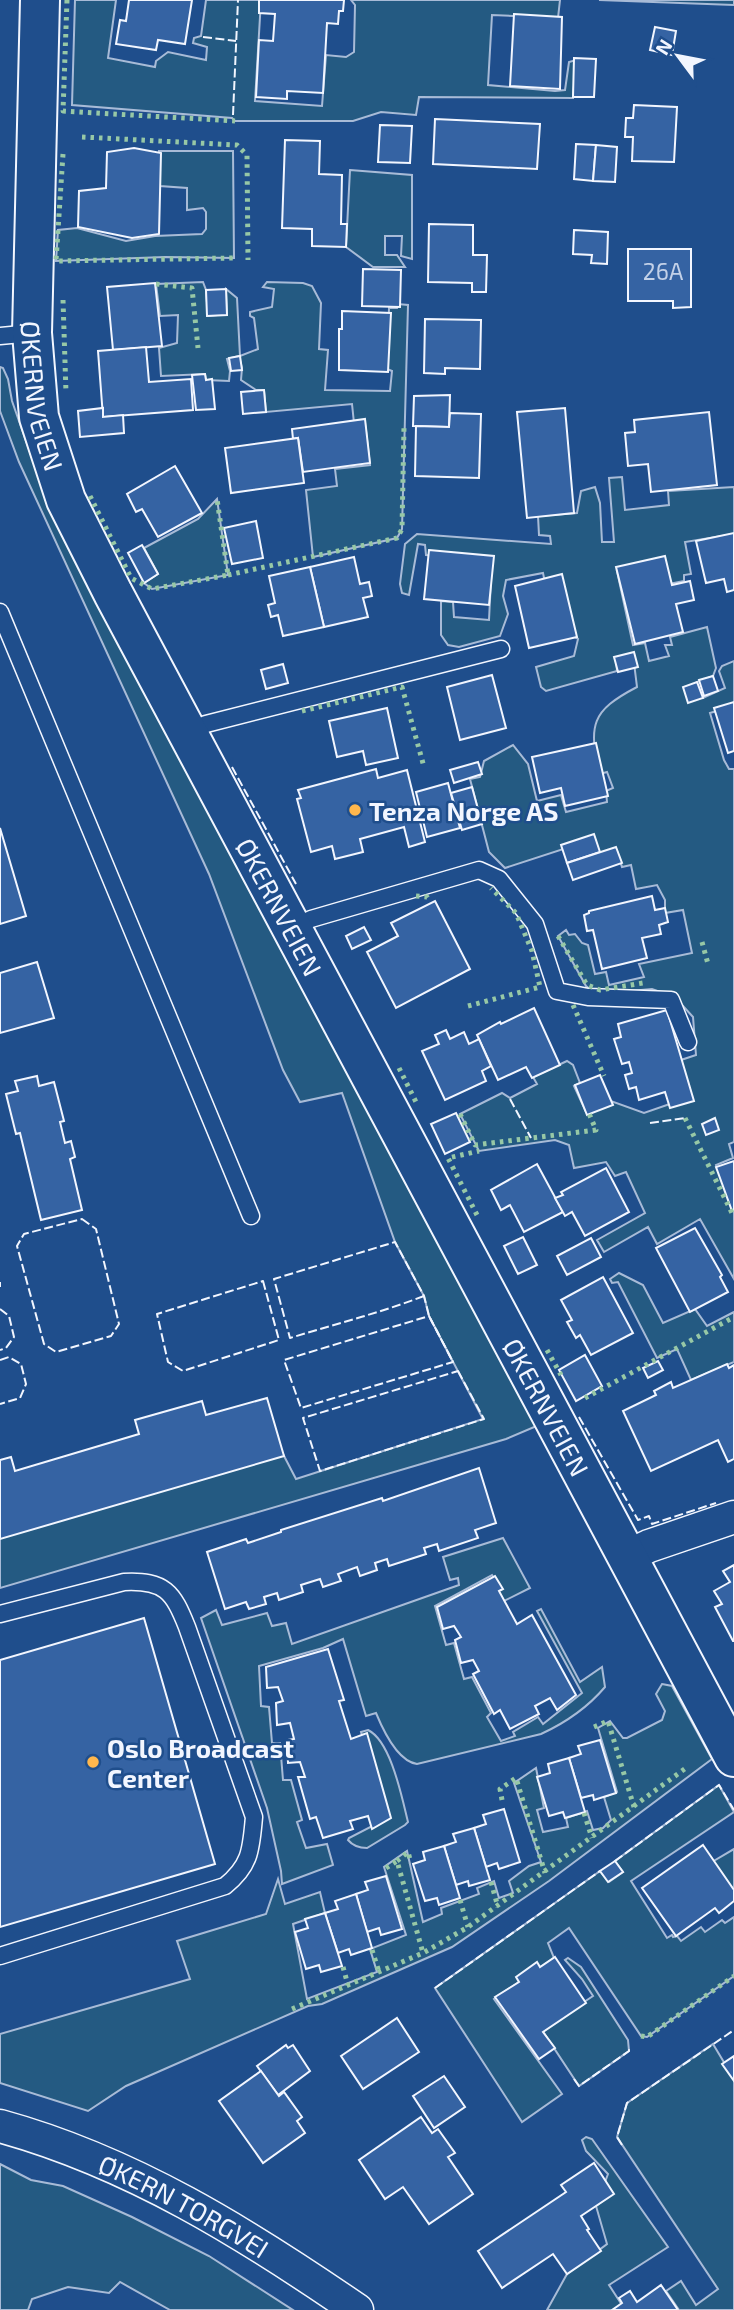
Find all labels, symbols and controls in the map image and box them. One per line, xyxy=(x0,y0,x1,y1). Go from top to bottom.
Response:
north arrow xyxy=(643,21,713,91)
text: N xyxy=(650,35,677,59)
house number: 26A xyxy=(643,257,684,285)
street label: ØKERNVEIEN xyxy=(16,321,71,474)
place label: Tenza Norge AS xyxy=(369,795,558,826)
marker: Tenza Norge AS xyxy=(347,802,363,818)
street label: ØKERNVEIEN xyxy=(231,832,330,980)
street label: ØKERNVEIEN xyxy=(498,1332,596,1481)
place label: Oslo Broadcast Center xyxy=(107,1732,294,1793)
marker: Oslo Broadcast Center xyxy=(85,1754,101,1770)
street label: ØKERN TORGVEI xyxy=(95,2147,275,2263)

